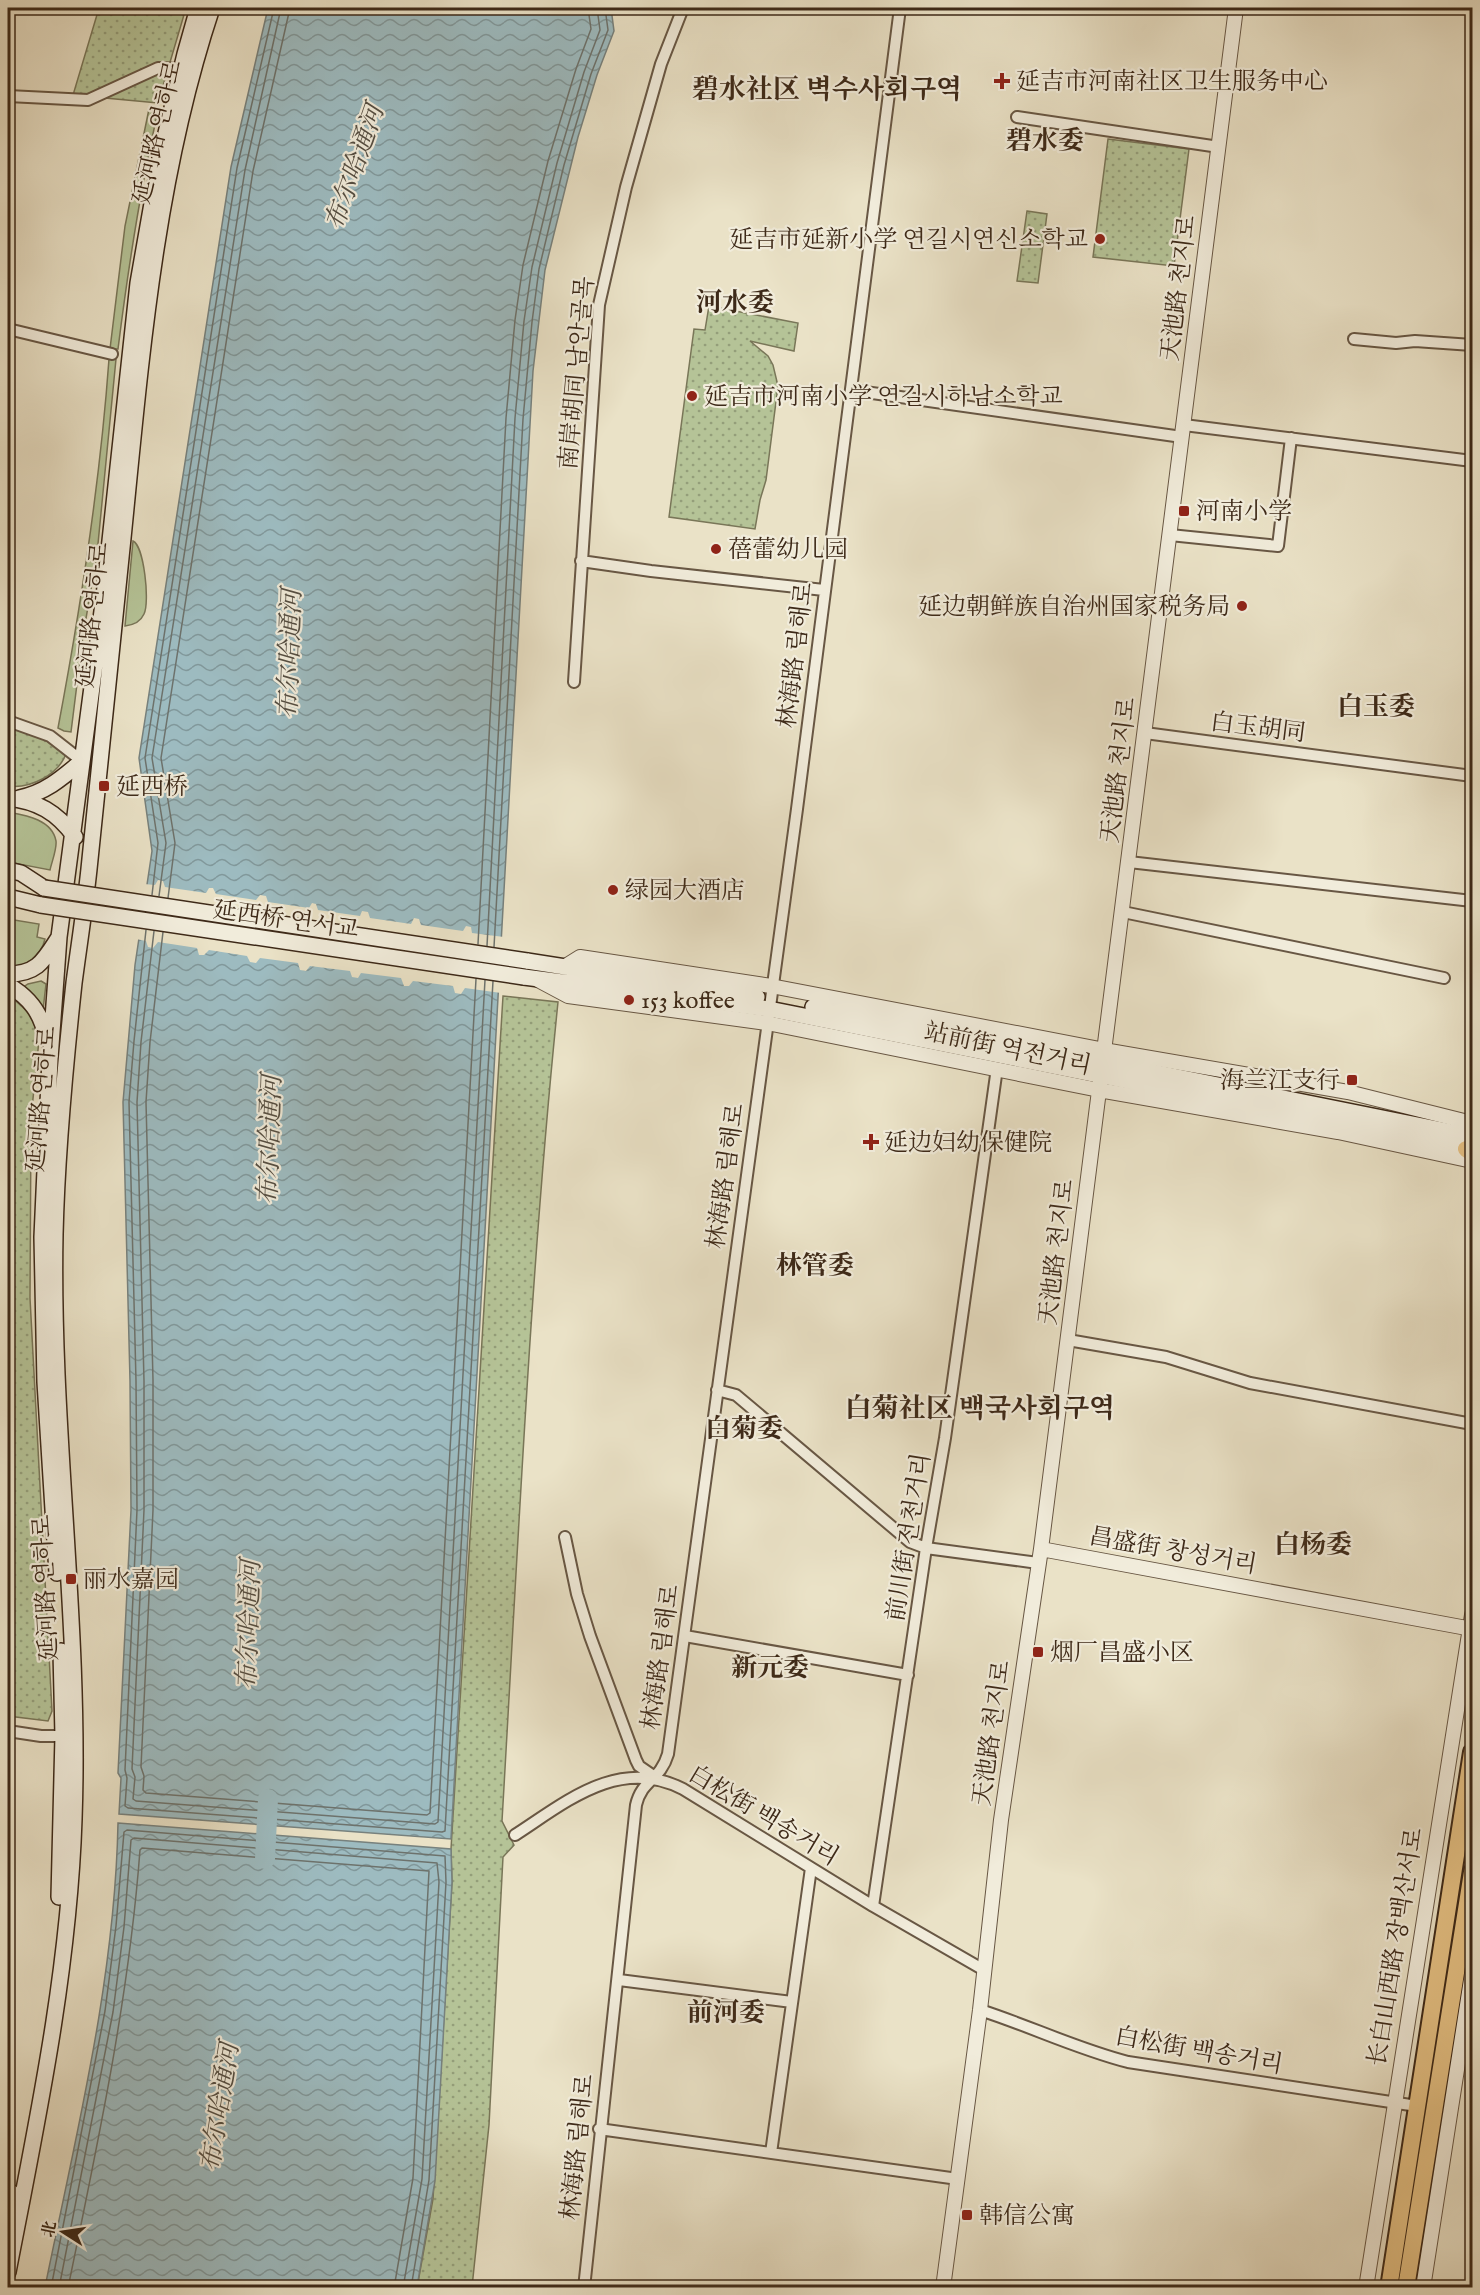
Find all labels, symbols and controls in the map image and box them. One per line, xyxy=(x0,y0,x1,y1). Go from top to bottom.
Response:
street label: 延河路 연하로 xyxy=(127,57,190,207)
place label: 延吉市河南社区卫生服务中心 xyxy=(1016,67,1328,98)
marker: 延吉市河南社区卫生服务中心 xyxy=(993,72,1011,90)
district label: 碧水社区 벽수사회구역 xyxy=(692,74,962,108)
water label: 布尔哈通河 xyxy=(319,97,393,234)
district label: 碧水委 xyxy=(1006,125,1084,158)
street label: 天池路 천지로 xyxy=(1155,213,1204,363)
place label: 延吉市延新小学 연길시연신소학교 xyxy=(729,225,1088,256)
marker: 延吉市延新小学 연길시연신소학교 xyxy=(1093,232,1107,246)
street label: 南岸胡同 남안골목 xyxy=(554,275,601,471)
district label: 河水委 xyxy=(696,287,774,320)
place label: 延吉市河南小学 연길시하남소학교 xyxy=(704,382,1063,413)
marker: 延吉市河南小学 연길시하남소학교 xyxy=(685,389,699,403)
place label: 河南小学 xyxy=(1196,497,1292,528)
marker: 河南小学 xyxy=(1177,504,1191,518)
place label: 蓓蕾幼儿园 xyxy=(728,535,848,566)
street label: 延河路 연하로 xyxy=(70,541,117,690)
marker: 蓓蕾幼儿园 xyxy=(709,542,723,556)
street label: 林海路 림해로 xyxy=(772,580,821,730)
water label: 布尔哈通河 xyxy=(272,585,309,720)
place label: 延边朝鲜族自治州国家税务局 xyxy=(918,592,1230,623)
marker: 延边朝鲜族自治州国家税务局 xyxy=(1235,599,1249,613)
district label: 白玉委 xyxy=(1337,691,1415,724)
street label: 天池路 천지로 xyxy=(1095,695,1144,845)
street label: 白玉胡同 xyxy=(1208,707,1307,750)
place label: 延西桥 xyxy=(116,772,188,803)
marker: 延西桥 xyxy=(97,779,111,793)
place label: 绿园大酒店 xyxy=(625,876,745,907)
marker: 绿园大酒店 xyxy=(606,883,620,897)
street label: 延西桥 연서교 xyxy=(211,895,361,946)
place label: 153 koffee xyxy=(641,986,735,1017)
marker: 153 koffee xyxy=(622,993,636,1007)
street label: 站前街 역전거리 xyxy=(921,1017,1094,1082)
street label: 延河路 연하로 xyxy=(21,1025,64,1174)
place label: 海兰江支行 xyxy=(1220,1066,1340,1097)
water label: 布尔哈通河 xyxy=(252,1071,289,1206)
marker: 海兰江支行 xyxy=(1345,1073,1359,1087)
street label: 林海路 림해로 xyxy=(701,1101,752,1251)
place label: 延边妇幼保健院 xyxy=(884,1128,1052,1159)
marker: 延边妇幼保健院 xyxy=(862,1133,880,1151)
street label: 天池路 천지로 xyxy=(1033,1177,1082,1327)
district label: 林管委 xyxy=(776,1250,854,1283)
district label: 白菊社区 백국사회구역 xyxy=(845,1393,1115,1427)
district label: 白菊委 xyxy=(705,1413,783,1446)
street label: 前川街 전천거리 xyxy=(881,1451,938,1624)
street label: 延河路 연하로 xyxy=(27,1514,66,1662)
street label: 昌盛街 창성거리 xyxy=(1086,1521,1259,1582)
district label: 白杨委 xyxy=(1274,1529,1352,1562)
water label: 布尔哈通河 xyxy=(231,1556,268,1691)
place label: 丽水嘉园 xyxy=(83,1565,179,1596)
marker: 丽水嘉园 xyxy=(64,1572,78,1586)
street label: 林海路 림해로 xyxy=(636,1582,687,1732)
place label: 烟厂昌盛小区 xyxy=(1050,1638,1194,1669)
marker: 烟厂昌盛小区 xyxy=(1031,1645,1045,1659)
district label: 新元委 xyxy=(731,1652,809,1685)
street label: 天池路 천지로 xyxy=(967,1658,1018,1808)
street label: 白松街 백송거리 xyxy=(682,1759,844,1873)
street label: 长白山西路 장백산서로 xyxy=(1362,1826,1431,2069)
district label: 前河委 xyxy=(687,1997,765,2030)
street label: 白松街 백송거리 xyxy=(1112,2021,1285,2082)
water label: 布尔哈通河 xyxy=(194,2037,248,2174)
street label: 林海路 림해로 xyxy=(555,2073,602,2222)
place label: 韩信公寓 xyxy=(979,2201,1075,2232)
north arrow xyxy=(33,2202,93,2262)
marker: 韩信公寓 xyxy=(960,2208,974,2222)
text: 北 xyxy=(39,2219,62,2239)

